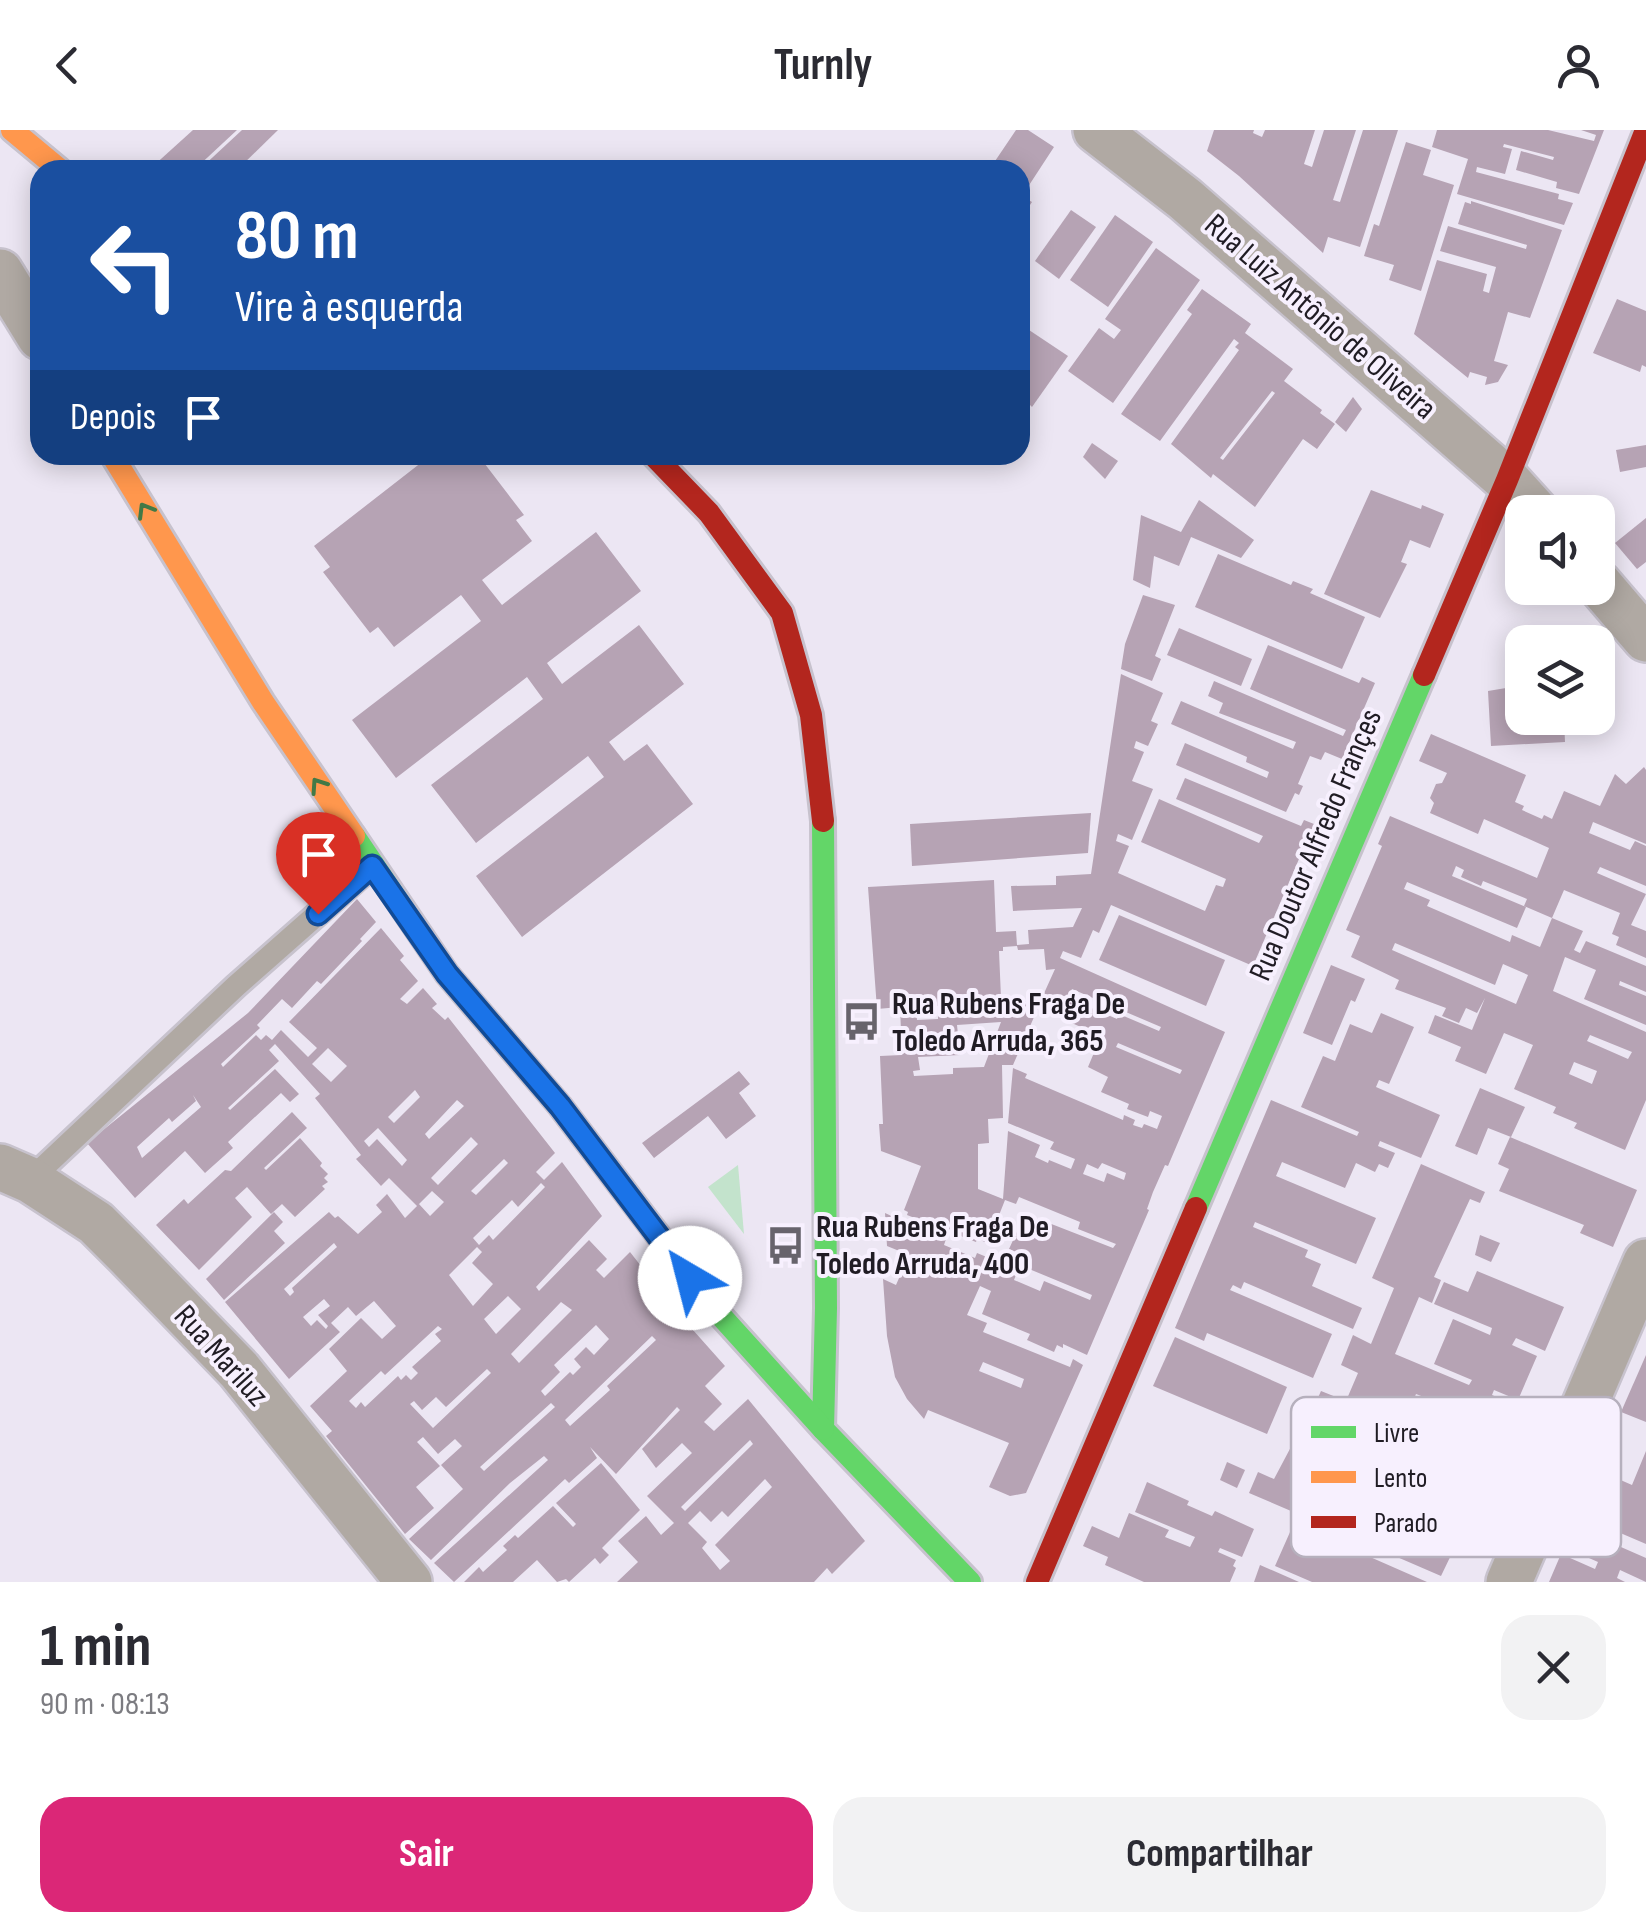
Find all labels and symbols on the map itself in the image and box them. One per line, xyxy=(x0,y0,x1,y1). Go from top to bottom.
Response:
street label: Rua Luiz Antônio de Oliveira xyxy=(1196,206,1444,428)
one-way arrow xyxy=(139,503,158,521)
street label: Rua Doutor Alfredo Françes xyxy=(1241,703,1391,987)
one-way arrow xyxy=(311,778,330,796)
pin xyxy=(276,812,361,915)
place label: Rua Rubens Fraga De Toledo Arruda, 365 xyxy=(892,985,1125,1061)
bus stop icon: Rua Rubens Fraga De Toledo Arruda, 365 xyxy=(841,1001,883,1043)
place label: Rua Rubens Fraga De Toledo Arruda, 400 xyxy=(816,1208,1049,1284)
bus stop icon: Rua Rubens Fraga De Toledo Arruda, 400 xyxy=(765,1224,807,1266)
position arrow xyxy=(638,1226,742,1330)
street label: Rua Mariluz xyxy=(165,1297,277,1415)
legend xyxy=(1291,1397,1621,1557)
text: Livre xyxy=(1374,1417,1419,1450)
text: Lento xyxy=(1374,1462,1427,1495)
text: Parado xyxy=(1374,1507,1438,1540)

